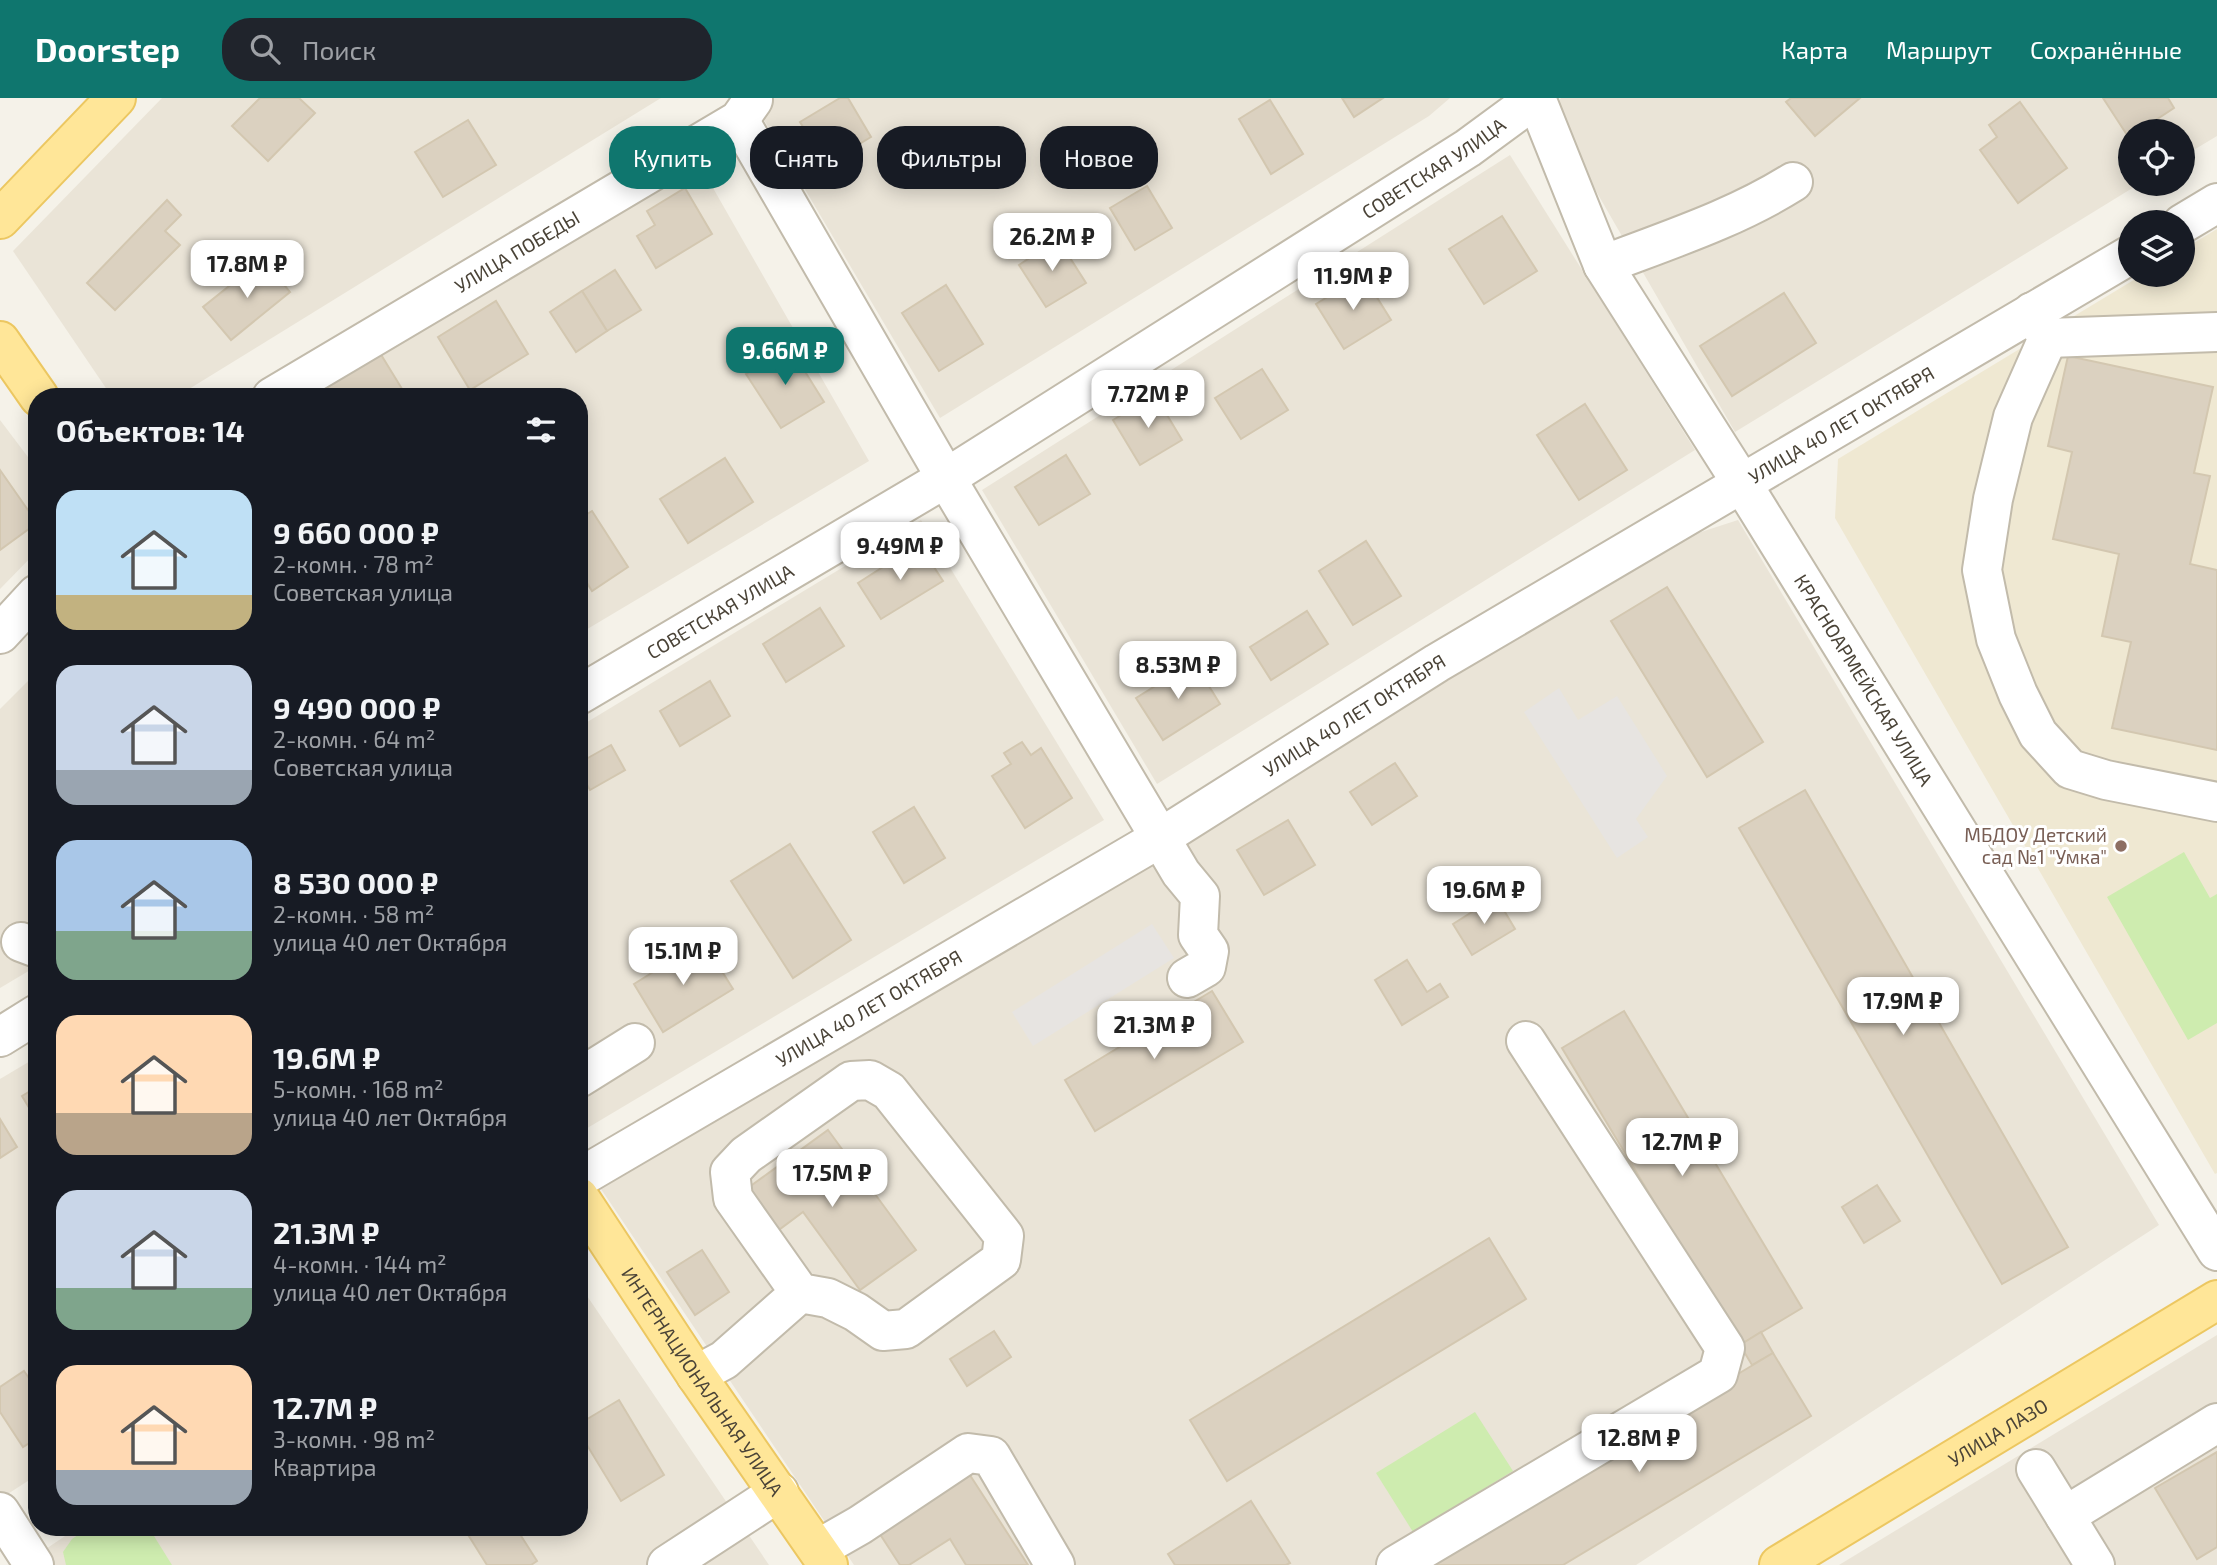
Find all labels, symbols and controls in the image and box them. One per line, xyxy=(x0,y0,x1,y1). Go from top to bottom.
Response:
search box xyxy=(222,18,712,81)
text: Doorstep xyxy=(35,29,180,69)
icon: search xyxy=(246,30,284,68)
text: Поиск xyxy=(302,34,376,65)
text: Карта xyxy=(1781,35,1848,64)
text: Маршрут xyxy=(1886,35,1992,64)
text: Сохранённые xyxy=(2030,35,2182,64)
street label: СОВЕТСКАЯ УЛИЦА xyxy=(1357,112,1510,223)
map controls xyxy=(2118,119,2195,287)
button: locate xyxy=(2118,119,2195,196)
chip: Купить xyxy=(609,126,736,189)
chip: Снять xyxy=(750,126,863,189)
chip: Фильтры xyxy=(877,126,1026,189)
chip: Новое xyxy=(1040,126,1158,189)
street label: УЛИЦА ПОБЕДЫ xyxy=(450,205,584,297)
button: layers xyxy=(2118,210,2195,287)
pin: 26.2M ₽ xyxy=(987,214,1117,273)
text: 26.2M ₽ xyxy=(1009,222,1095,250)
pin: 17.8M ₽ xyxy=(182,240,312,300)
text: 17.8M ₽ xyxy=(207,249,287,277)
pin: 11.9M ₽ xyxy=(1288,252,1418,312)
text: 11.9M ₽ xyxy=(1314,261,1392,289)
pin: 9.66M ₽ xyxy=(720,328,850,387)
text: 9.66M ₽ xyxy=(742,336,828,364)
street label: УЛИЦА 40 ЛЕТ ОКТЯБРЯ xyxy=(1744,361,1938,488)
pin: 7.72M ₽ xyxy=(1083,370,1213,430)
text: 7.72M ₽ xyxy=(1107,379,1189,407)
icon: filters xyxy=(522,411,560,449)
text: Объектов: 14 xyxy=(56,412,245,448)
text: 9 660 000 ₽ xyxy=(273,514,439,550)
icon: home xyxy=(112,518,196,602)
pin: 9.49M ₽ xyxy=(835,522,965,582)
text: 9.49M ₽ xyxy=(857,531,943,559)
text: 2-комн. · 78 m² xyxy=(273,550,434,578)
street label: СОВЕТСКАЯ УЛИЦА xyxy=(642,559,798,663)
street label: КРАСНОАРМЕЙСКАЯ УЛИЦА xyxy=(1790,570,1938,790)
text: Советская улица xyxy=(273,578,453,606)
pin: 8.53M ₽ xyxy=(1113,642,1243,701)
street label: УЛИЦА 40 ЛЕТ ОКТЯБРЯ xyxy=(1259,649,1449,781)
text: 8.53M ₽ xyxy=(1135,650,1221,678)
text: 9 490 000 ₽ xyxy=(273,689,440,725)
icon: home xyxy=(112,693,196,777)
text: 2-комн. · 64 m² xyxy=(273,725,435,753)
text: Советская улица xyxy=(273,753,453,781)
place label: МБДОУ Детский сад №1 "Умка" xyxy=(1964,823,2107,868)
marker: МБДОУ Детский сад №1 "Умка" xyxy=(2113,838,2129,854)
text: 8 530 000 ₽ xyxy=(273,864,438,900)
pin: 19.6M ₽ xyxy=(1419,866,1549,926)
icon: home xyxy=(112,868,196,952)
text: 19.6M ₽ xyxy=(1443,875,1525,903)
text: 2-комн. · 58 m² xyxy=(273,900,434,928)
text: улица 40 лет Октября xyxy=(273,928,507,956)
pin: 15.1M ₽ xyxy=(618,928,748,987)
text: 15.1M ₽ xyxy=(645,936,721,964)
street label: УЛИЦА 40 ЛЕТ ОКТЯБРЯ xyxy=(772,945,966,1071)
pin: 17.9M ₽ xyxy=(1838,978,1968,1037)
text: 17.9M ₽ xyxy=(1863,986,1943,1014)
pin: 21.3M ₽ xyxy=(1089,1002,1219,1061)
text: 21.3M ₽ xyxy=(1113,1010,1195,1038)
text: 19.6M ₽ xyxy=(273,1039,380,1075)
icon: home xyxy=(112,1043,196,1127)
text: 5-комн. · 168 m² xyxy=(273,1075,444,1103)
text: улица 40 лет Октября xyxy=(273,1103,507,1131)
pin: 12.7M ₽ xyxy=(1617,1118,1747,1178)
text: 12.7M ₽ xyxy=(1642,1127,1722,1155)
pin: 17.5M ₽ xyxy=(767,1150,897,1209)
text: 17.5M ₽ xyxy=(792,1158,872,1186)
text: 21.3M ₽ xyxy=(273,1214,379,1250)
icon: home xyxy=(112,1218,196,1302)
text: 4-комн. · 144 m² xyxy=(273,1250,447,1278)
street label: ИНТЕРНАЦИОНАЛЬНАЯ УЛИЦА xyxy=(617,1263,788,1500)
text: улица 40 лет Октября xyxy=(273,1278,507,1306)
text: 12.7M ₽ xyxy=(273,1389,377,1425)
icon: home xyxy=(112,1393,196,1477)
street label: УЛИЦА ЛАЗО xyxy=(1944,1393,2052,1471)
pin: 12.8M ₽ xyxy=(1574,1414,1704,1474)
text: 12.8M ₽ xyxy=(1598,1423,1680,1451)
text: 3-комн. · 98 m² xyxy=(273,1425,435,1453)
text: Квартира xyxy=(273,1453,377,1481)

